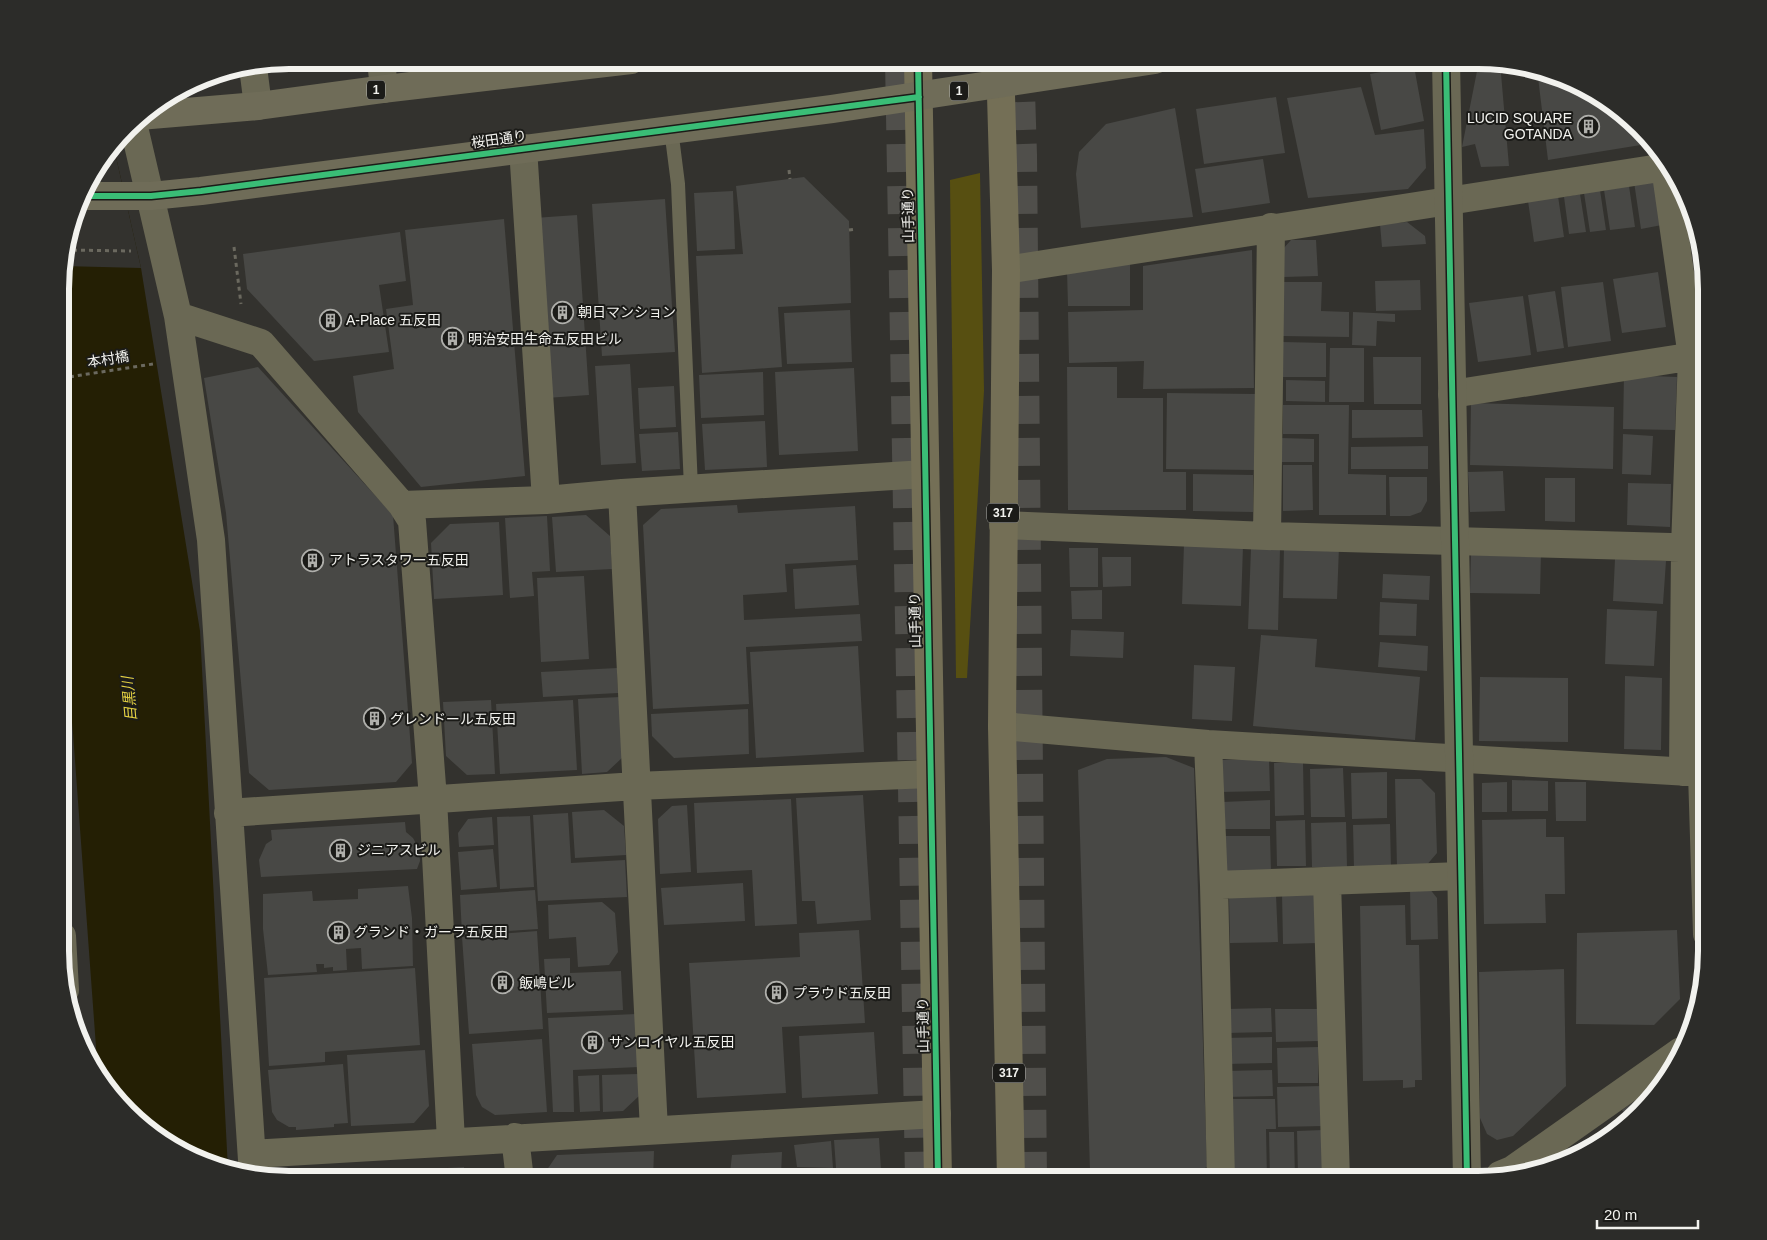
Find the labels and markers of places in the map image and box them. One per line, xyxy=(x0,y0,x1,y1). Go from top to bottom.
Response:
place label: LUCID SQUARE GOTANDA xyxy=(1467,110,1573,142)
building icon: LUCID SQUARE GOTANDA xyxy=(1576,114,1600,138)
building icon: 朝日マンション xyxy=(550,300,574,324)
place label: 朝日マンション xyxy=(578,304,676,320)
building icon: A-Place 五反田 xyxy=(318,308,342,332)
place label: A-Place 五反田 xyxy=(346,312,441,328)
building icon: 明治安田生命五反田ビル xyxy=(440,327,464,351)
place label: 明治安田生命五反田ビル xyxy=(468,331,622,347)
building icon: アトラスタワー五反田 xyxy=(301,548,325,572)
place label: アトラスタワー五反田 xyxy=(329,552,469,568)
building icon: グレンドール五反田 xyxy=(362,707,386,731)
place label: グレンドール五反田 xyxy=(390,711,516,727)
building icon: ジニアスビル xyxy=(329,838,353,862)
place label: ジニアスビル xyxy=(357,842,441,858)
building icon: グランド・ガーラ五反田 xyxy=(326,920,350,944)
place label: グランド・ガーラ五反田 xyxy=(354,924,508,940)
building icon: 飯嶋ビル xyxy=(491,971,515,995)
place label: 飯嶋ビル xyxy=(519,975,575,991)
building icon: プラウド五反田 xyxy=(765,981,789,1005)
place label: プラウド五反田 xyxy=(793,985,891,1001)
building icon: サンロイヤル五反田 xyxy=(581,1030,605,1054)
place label: サンロイヤル五反田 xyxy=(609,1034,735,1050)

